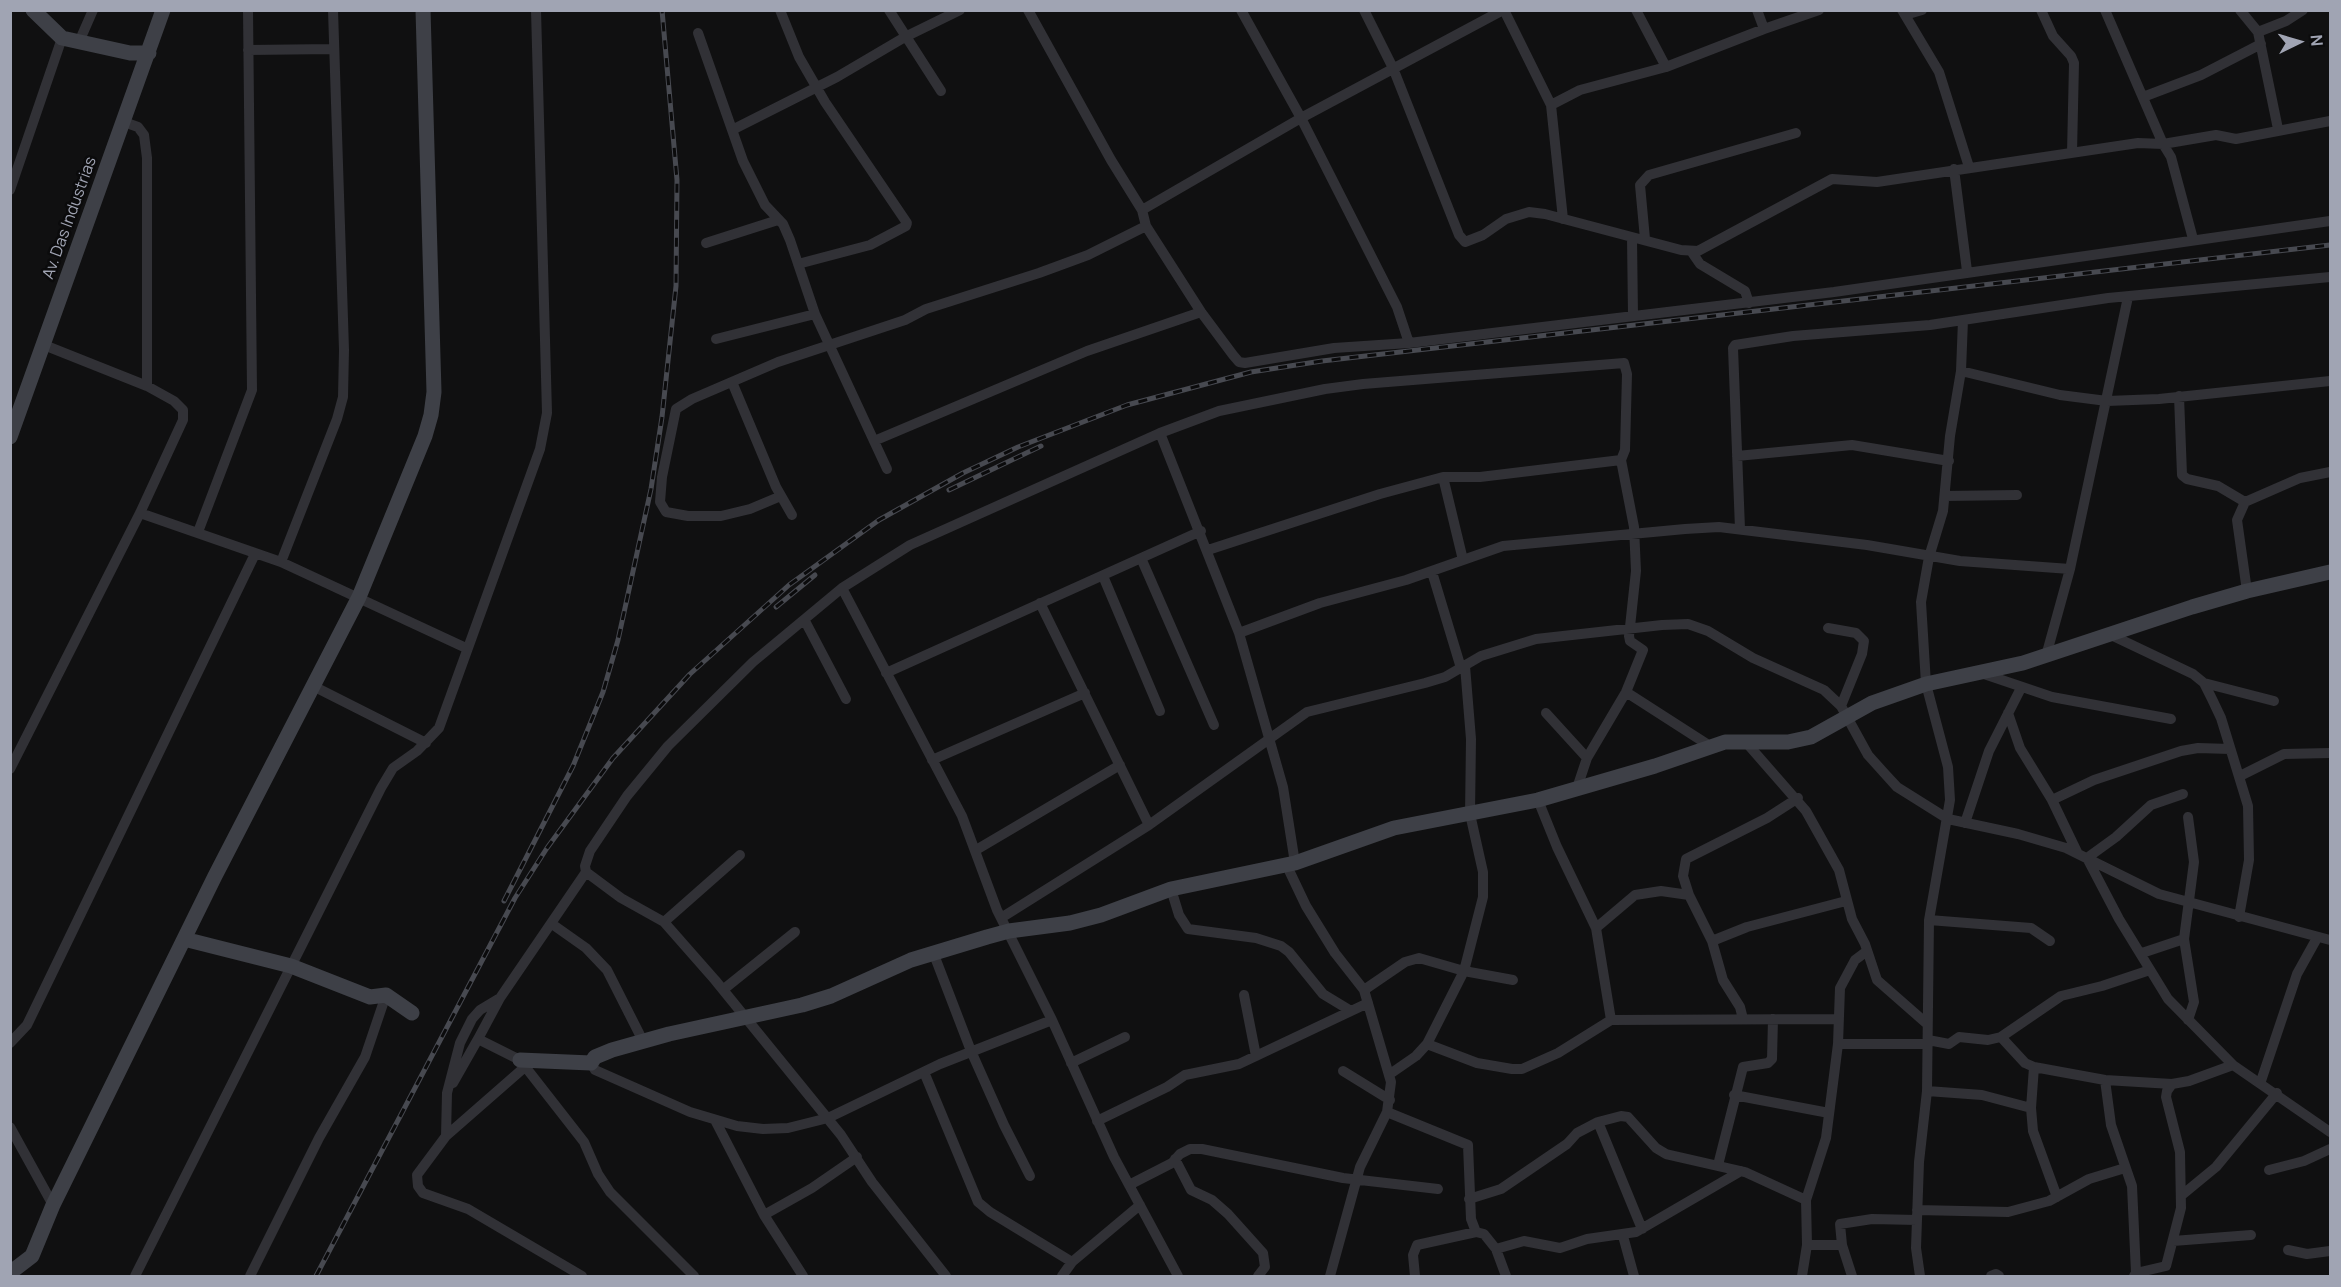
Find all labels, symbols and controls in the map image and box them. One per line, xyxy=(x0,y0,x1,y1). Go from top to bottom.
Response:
north arrow xyxy=(2269,12,2329,72)
text: N xyxy=(2305,34,2328,47)
street label: Av. Das Industrias xyxy=(39,154,101,282)

